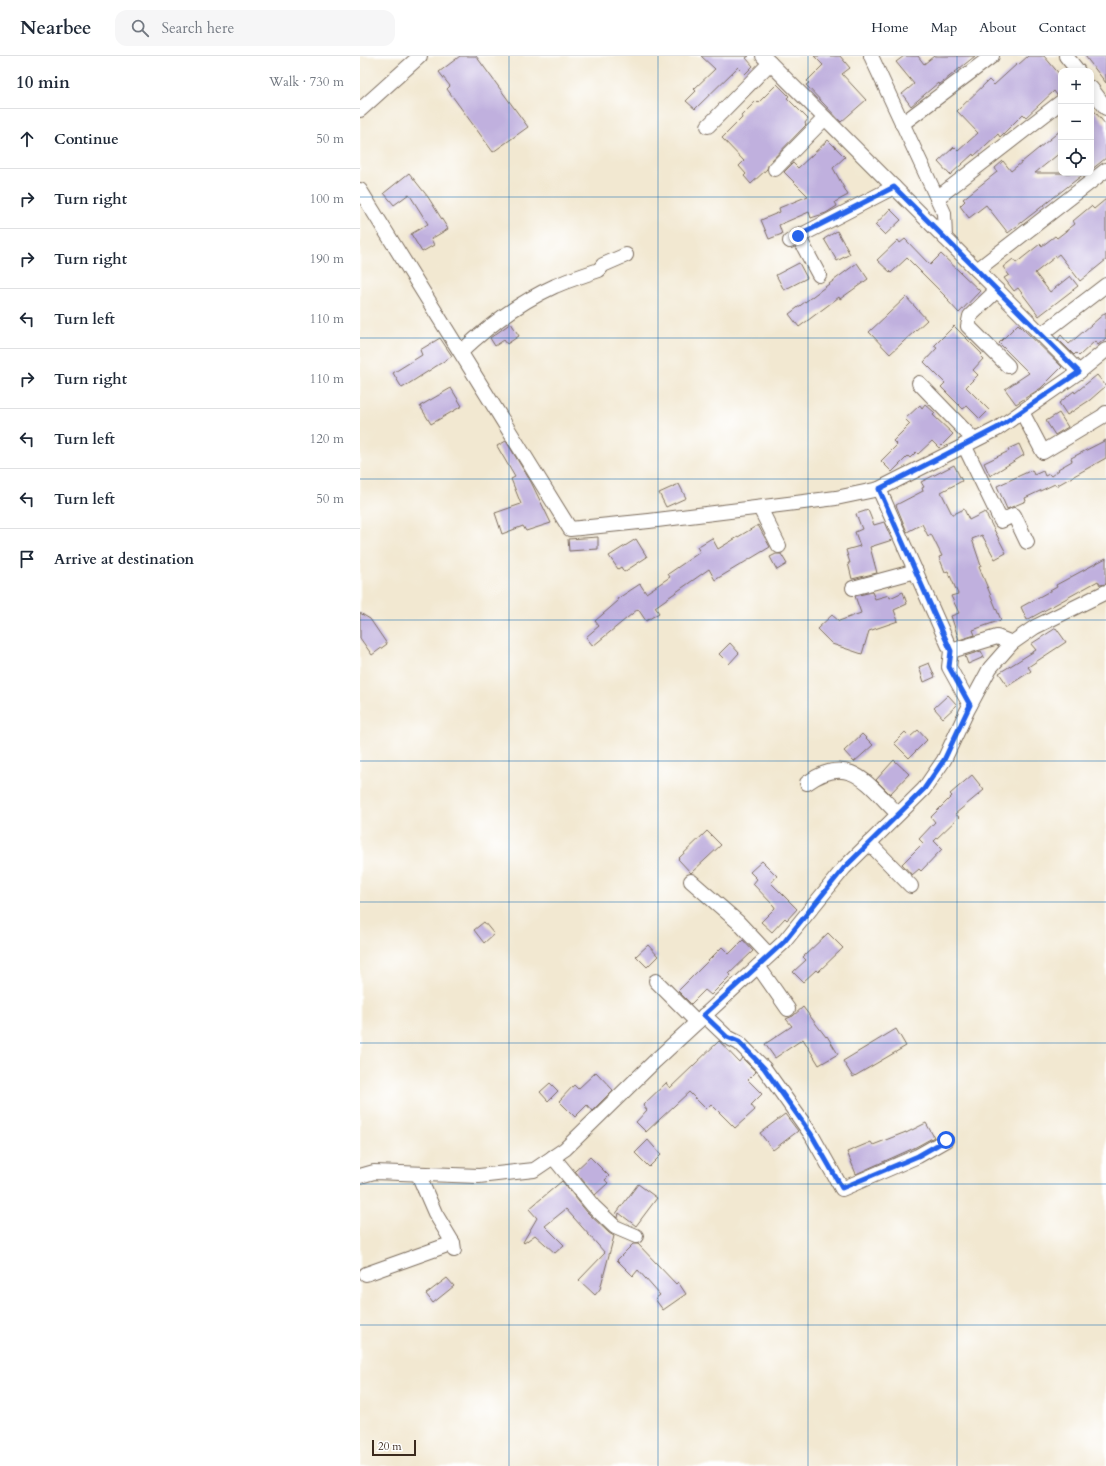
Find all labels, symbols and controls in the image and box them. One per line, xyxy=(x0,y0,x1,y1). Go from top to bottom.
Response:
search box xyxy=(115,10,395,46)
text: Nearbee xyxy=(20,15,91,41)
icon: search xyxy=(129,17,151,39)
text: Search here xyxy=(161,18,234,38)
text: Home xyxy=(871,18,909,37)
text: Map xyxy=(931,18,957,37)
text: About xyxy=(979,18,1016,37)
text: Contact xyxy=(1038,18,1086,37)
map controls xyxy=(1058,68,1094,176)
button: + xyxy=(1058,68,1094,104)
text: 10 min xyxy=(16,71,70,94)
text: Walk · 730 m xyxy=(269,73,344,91)
button: − xyxy=(1058,104,1094,140)
icon: ahead xyxy=(16,128,38,150)
text: Continue xyxy=(54,129,119,149)
text: 50 m xyxy=(316,130,344,148)
button: locate xyxy=(1058,140,1094,176)
icon: right xyxy=(16,188,38,210)
text: Turn right xyxy=(54,189,127,209)
text: 100 m xyxy=(310,190,344,208)
route end xyxy=(789,227,807,245)
icon: right xyxy=(16,248,38,270)
text: Turn right xyxy=(54,249,127,269)
text: 190 m xyxy=(310,250,344,268)
icon: left xyxy=(16,308,38,330)
text: Turn left xyxy=(54,309,115,329)
text: 110 m xyxy=(310,310,344,328)
icon: right xyxy=(16,368,38,390)
text: Turn right xyxy=(54,369,127,389)
text: 110 m xyxy=(310,370,344,388)
icon: left xyxy=(16,428,38,450)
text: Turn left xyxy=(54,429,115,449)
text: 120 m xyxy=(310,430,344,448)
icon: left xyxy=(16,488,38,510)
text: Turn left xyxy=(54,489,115,509)
text: 50 m xyxy=(316,490,344,508)
icon: arrive xyxy=(16,548,38,570)
text: Arrive at destination xyxy=(54,549,194,569)
route start xyxy=(937,1131,955,1149)
scale bar xyxy=(372,1438,416,1457)
text: 20 m xyxy=(378,1439,402,1454)

